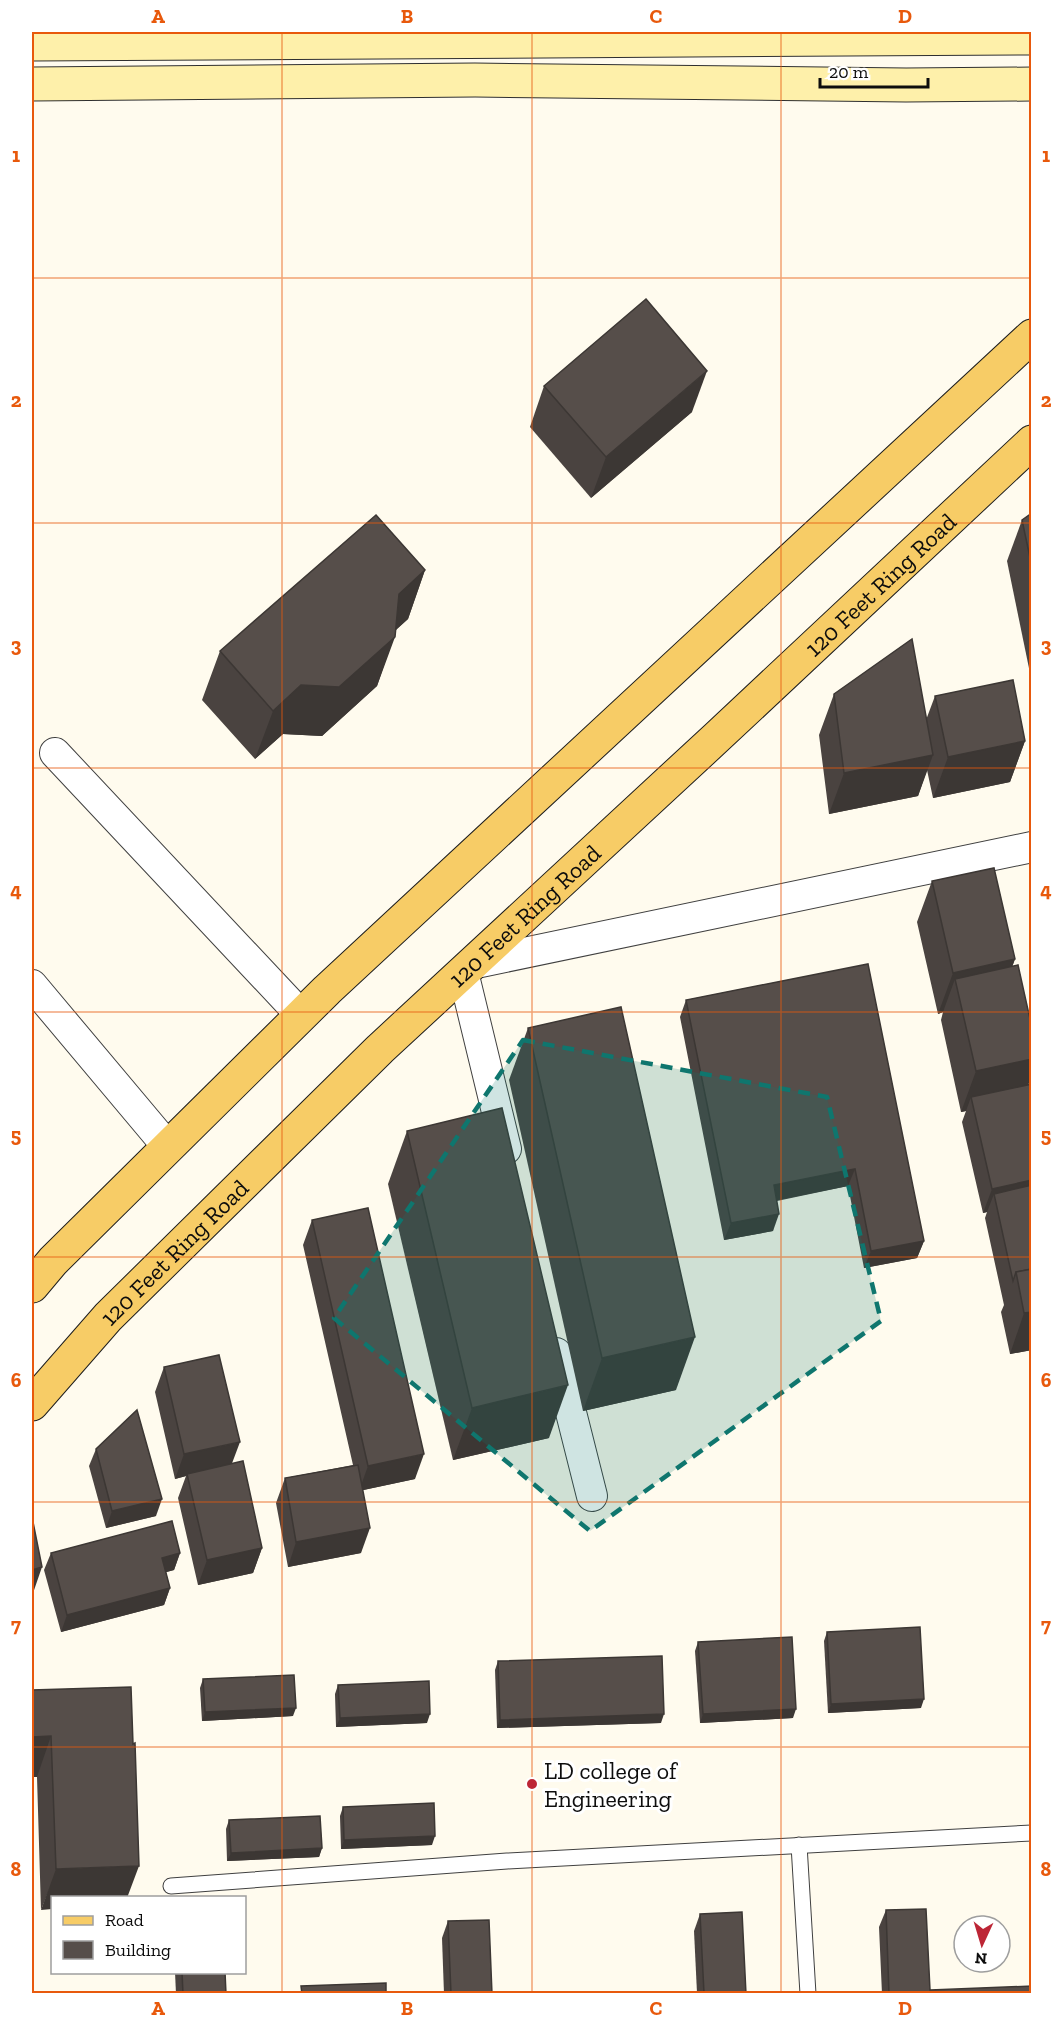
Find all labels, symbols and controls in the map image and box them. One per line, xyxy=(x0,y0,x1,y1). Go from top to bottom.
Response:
text: A xyxy=(151,4,165,28)
text: B xyxy=(401,4,413,28)
text: C xyxy=(650,4,663,28)
text: D xyxy=(898,4,912,28)
scale bar xyxy=(820,51,928,89)
text: 20 m xyxy=(829,61,869,83)
text: 1 xyxy=(12,143,20,167)
text: 1 xyxy=(1042,143,1050,167)
text: 2 xyxy=(11,388,22,412)
text: 2 xyxy=(1041,388,1052,412)
street label: 120 Feet Ring Road xyxy=(799,507,962,662)
text: 3 xyxy=(11,633,22,657)
text: 3 xyxy=(1041,633,1052,657)
street label: 120 Feet Ring Road xyxy=(442,838,606,993)
text: 4 xyxy=(10,878,22,902)
text: 4 xyxy=(1040,878,1052,902)
text: 5 xyxy=(11,1123,21,1147)
text: 5 xyxy=(1041,1123,1051,1147)
street label: 120 Feet Ring Road xyxy=(93,1173,254,1331)
text: 6 xyxy=(11,1368,22,1392)
text: 6 xyxy=(1041,1368,1052,1392)
text: 7 xyxy=(11,1613,21,1637)
text: 7 xyxy=(1041,1613,1051,1637)
place label: LD college of Engineering xyxy=(544,1756,679,1813)
marker: LD college of Engineering xyxy=(525,1777,539,1791)
text: 8 xyxy=(11,1857,22,1881)
text: 8 xyxy=(1041,1857,1052,1881)
legend xyxy=(51,1896,246,1974)
text: Road xyxy=(105,1909,144,1931)
north arrow xyxy=(952,1914,1012,1974)
text: Building xyxy=(105,1939,171,1961)
text: N xyxy=(974,1949,988,1968)
text: A xyxy=(151,1996,165,2020)
text: B xyxy=(401,1996,413,2020)
text: C xyxy=(650,1996,663,2020)
text: D xyxy=(898,1996,912,2020)

